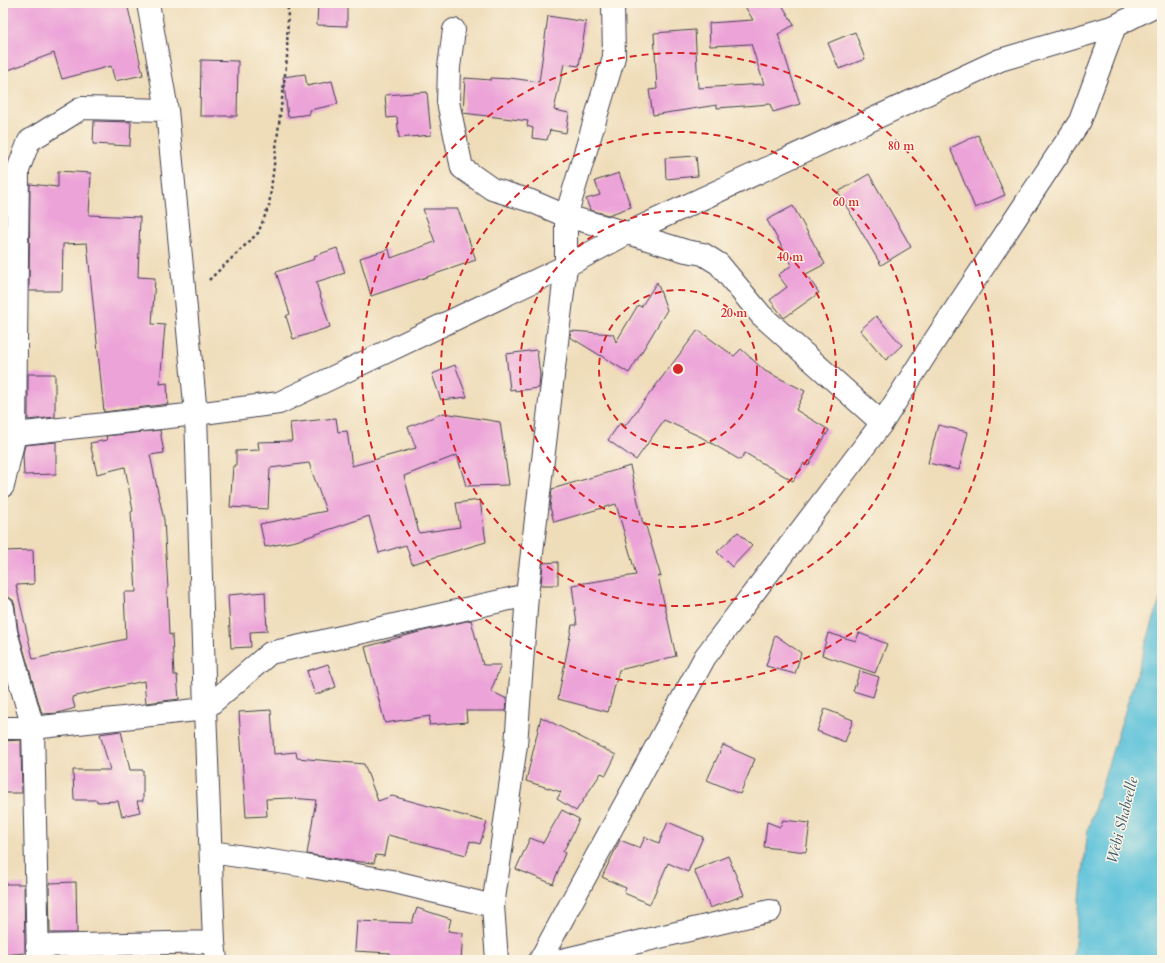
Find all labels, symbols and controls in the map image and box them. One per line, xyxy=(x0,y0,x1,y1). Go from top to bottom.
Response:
text: 80 m xyxy=(888,138,915,154)
text: 60 m xyxy=(833,194,860,210)
text: 40 m xyxy=(777,249,804,265)
text: 20 m xyxy=(721,305,748,321)
centre of rings xyxy=(671,362,685,376)
water label: Webi Shabeelle xyxy=(1102,775,1142,865)

